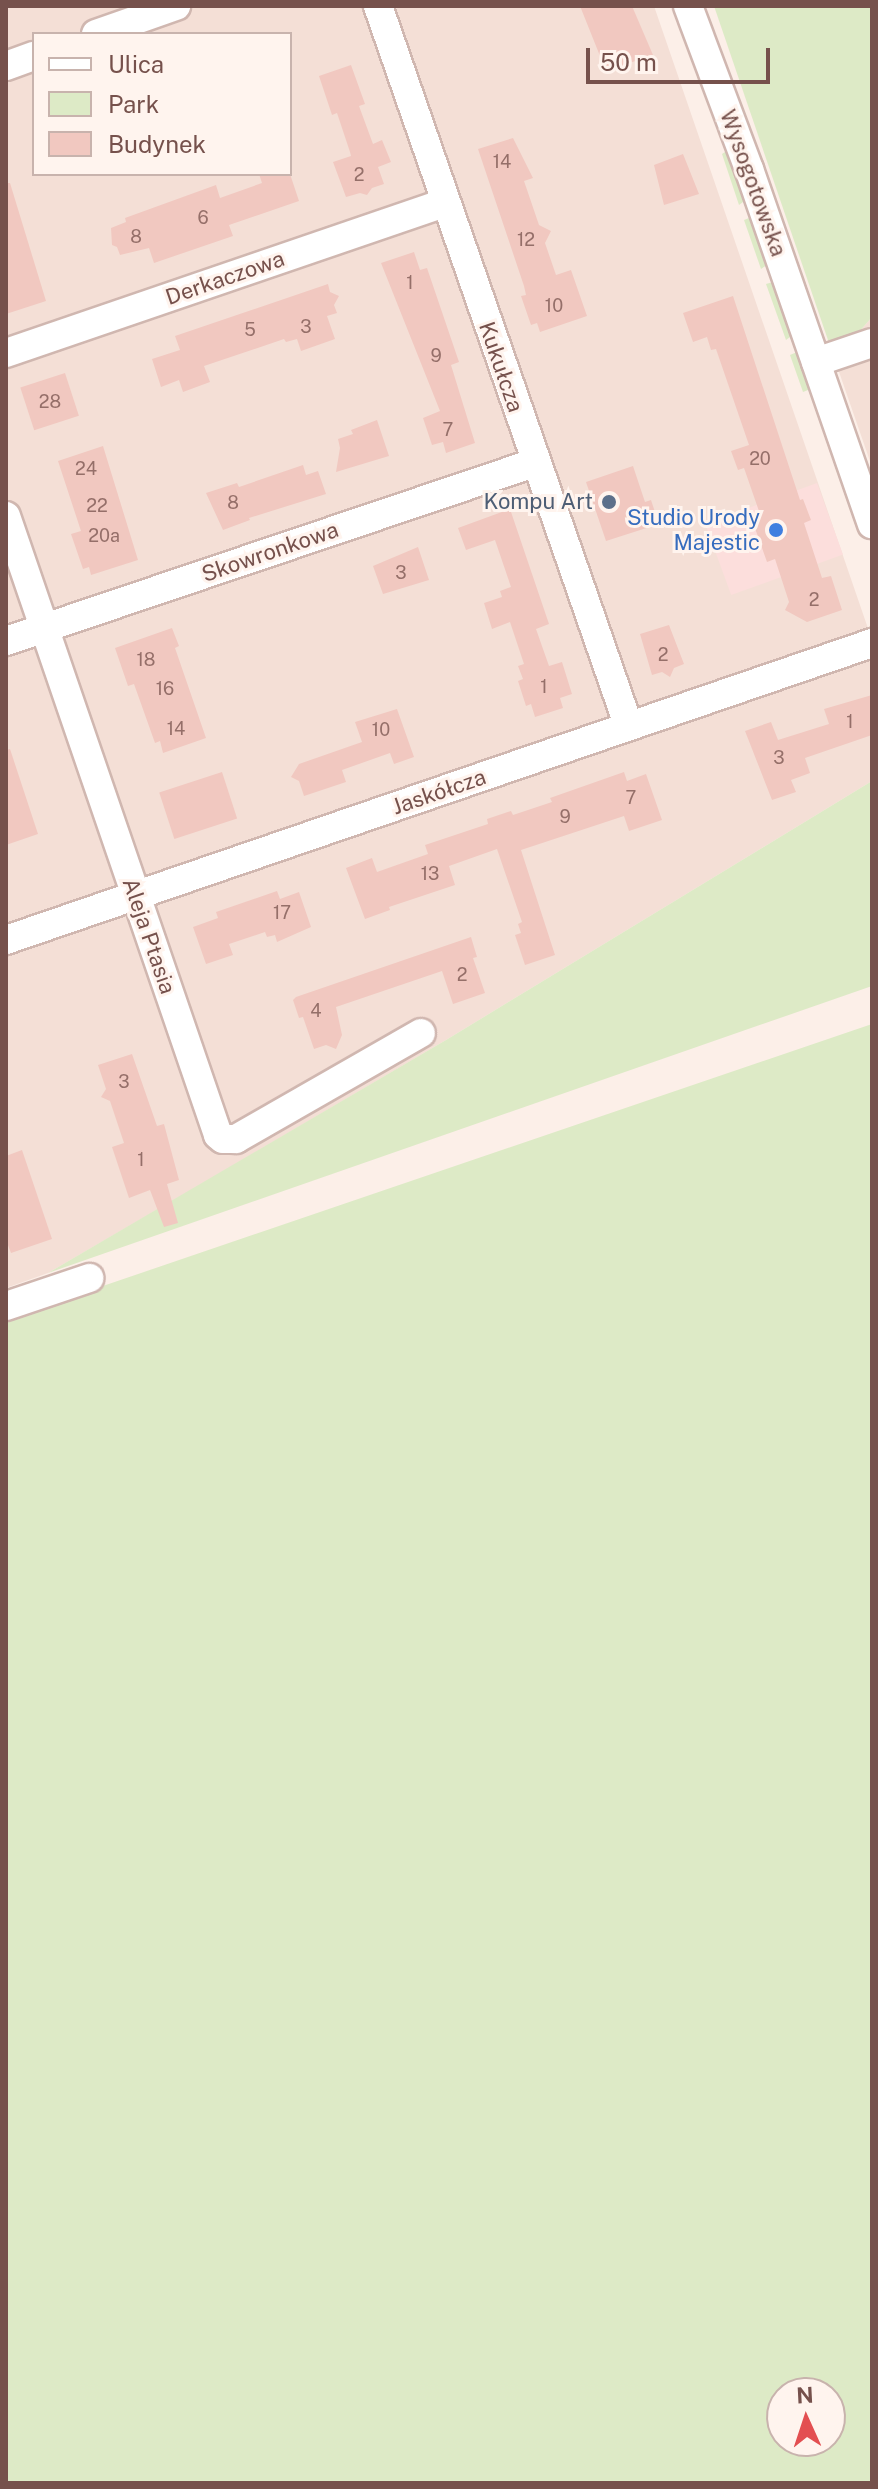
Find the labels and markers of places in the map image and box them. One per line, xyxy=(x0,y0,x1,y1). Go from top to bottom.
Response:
place label: Kompu Art xyxy=(484,489,593,515)
marker: Kompu Art xyxy=(600,493,618,511)
place label: Studio Urody Majestic xyxy=(627,504,760,556)
marker: Studio Urody Majestic xyxy=(767,521,785,539)

